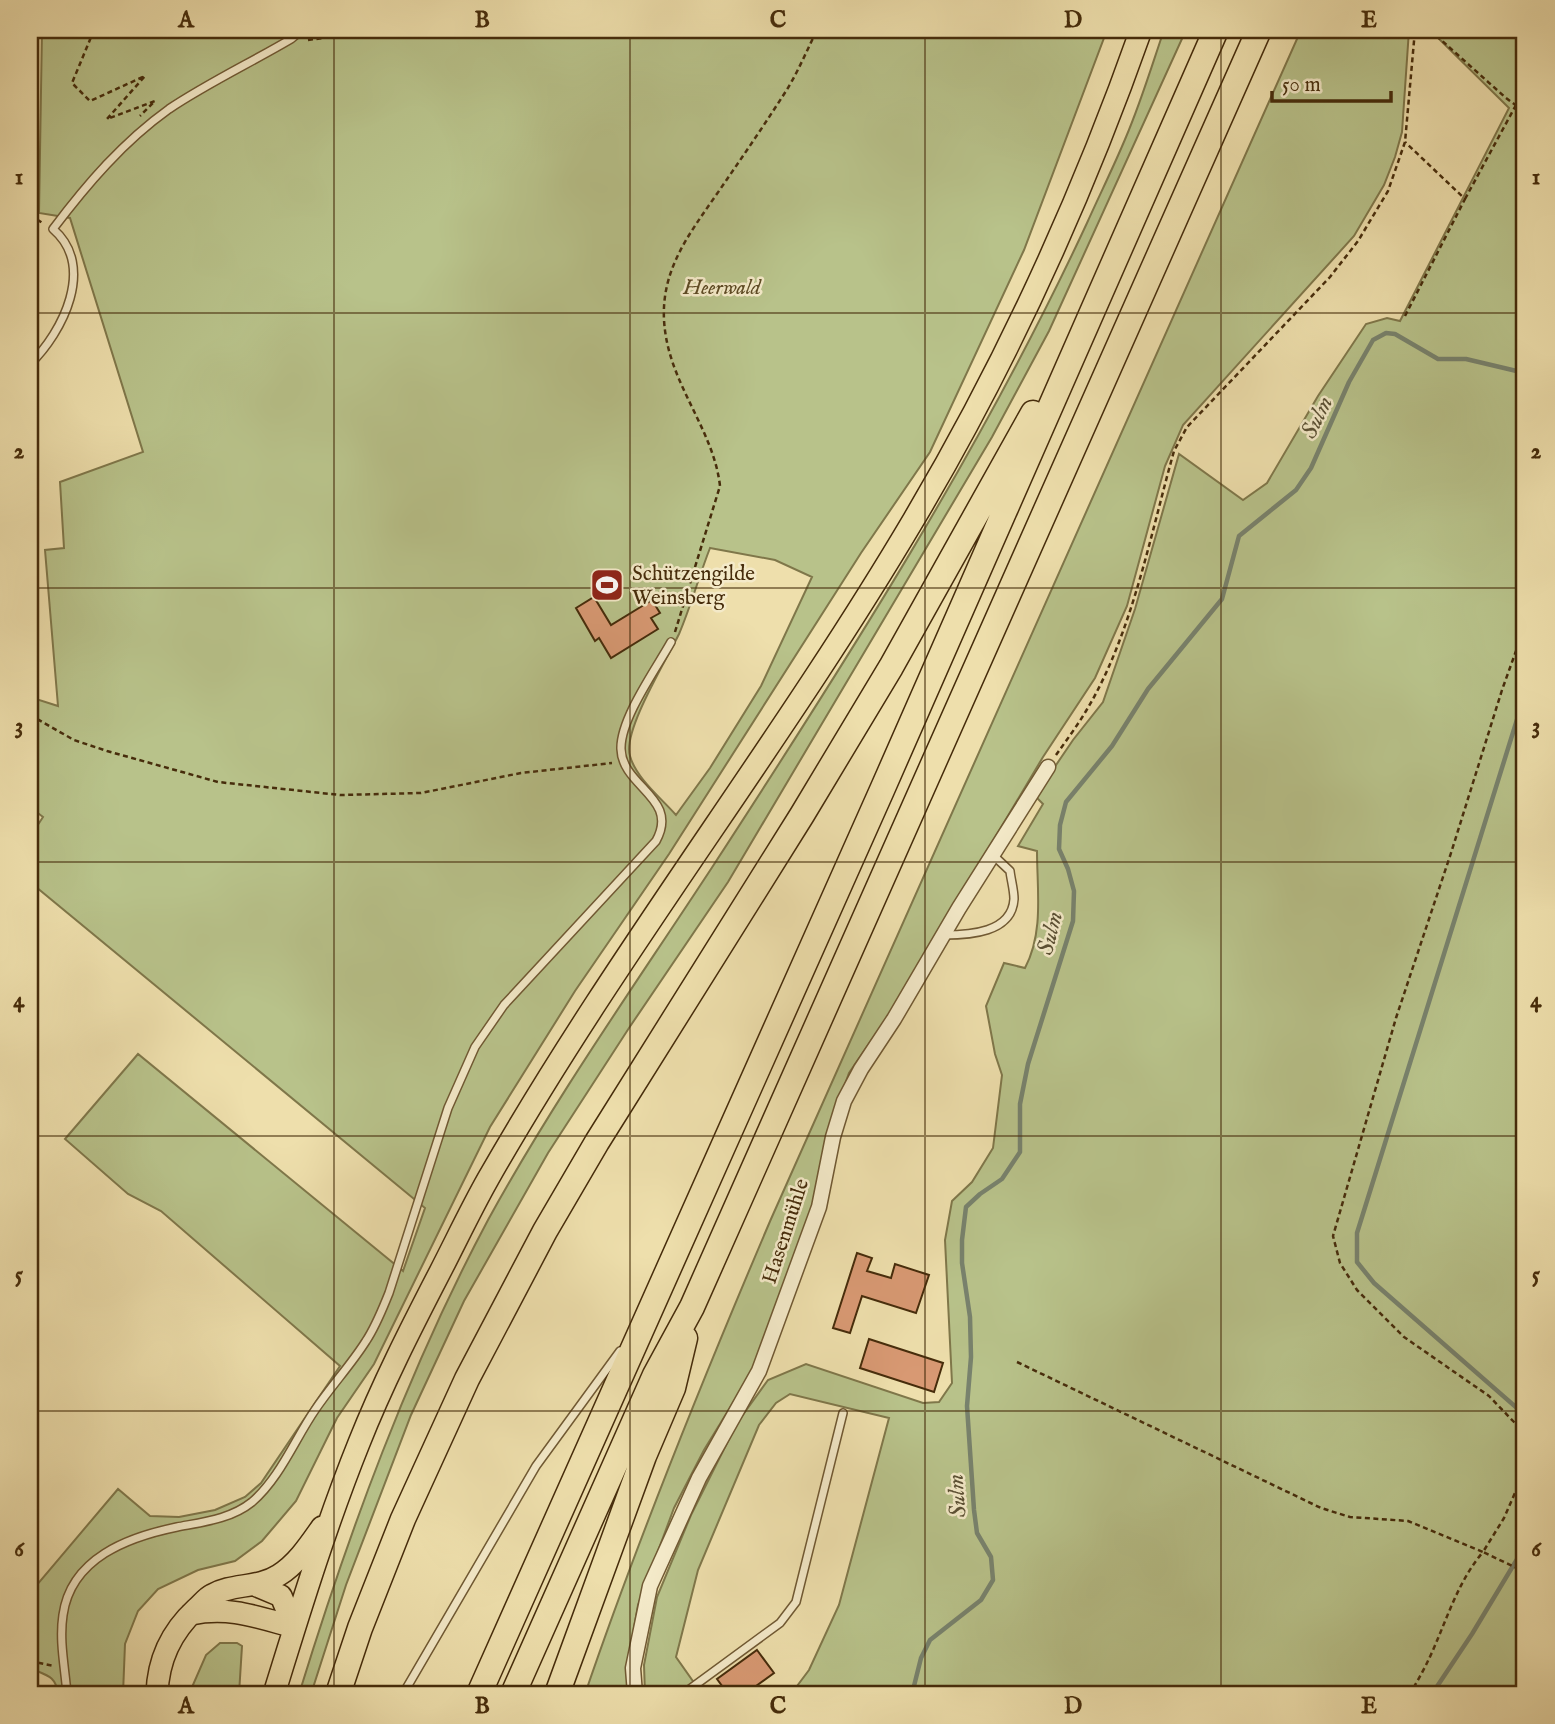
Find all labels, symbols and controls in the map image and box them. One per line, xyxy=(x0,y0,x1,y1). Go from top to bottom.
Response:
text: A xyxy=(177,6,195,35)
text: B xyxy=(474,6,490,35)
text: C xyxy=(770,6,787,35)
text: D xyxy=(1064,6,1082,35)
text: E xyxy=(1361,6,1377,35)
scale bar xyxy=(1272,60,1390,104)
text: 50 m xyxy=(1282,72,1321,99)
text: 1 xyxy=(15,163,23,192)
text: 1 xyxy=(1532,163,1540,192)
park label: Heerwald xyxy=(682,275,763,302)
water label: Sulm xyxy=(1295,392,1340,444)
text: 2 xyxy=(14,437,25,466)
text: 2 xyxy=(1531,437,1542,466)
place label: Schützengilde Weinsberg xyxy=(632,561,755,612)
sports icon: Schützengilde Weinsberg xyxy=(588,566,626,604)
text: 3 xyxy=(15,712,23,741)
text: 3 xyxy=(1532,712,1540,741)
water label: Sulm xyxy=(1031,909,1070,958)
text: 4 xyxy=(13,986,25,1015)
text: 4 xyxy=(1530,986,1542,1015)
street label: Hasenmühle xyxy=(757,1175,816,1287)
text: 5 xyxy=(15,1261,24,1290)
text: 5 xyxy=(1532,1261,1541,1290)
water label: Sulm xyxy=(941,1473,974,1519)
text: 6 xyxy=(14,1535,25,1564)
text: 6 xyxy=(1531,1535,1542,1564)
text: A xyxy=(177,1692,195,1721)
text: B xyxy=(474,1692,490,1721)
text: C xyxy=(770,1692,787,1721)
text: D xyxy=(1064,1692,1082,1721)
text: E xyxy=(1361,1692,1377,1721)

